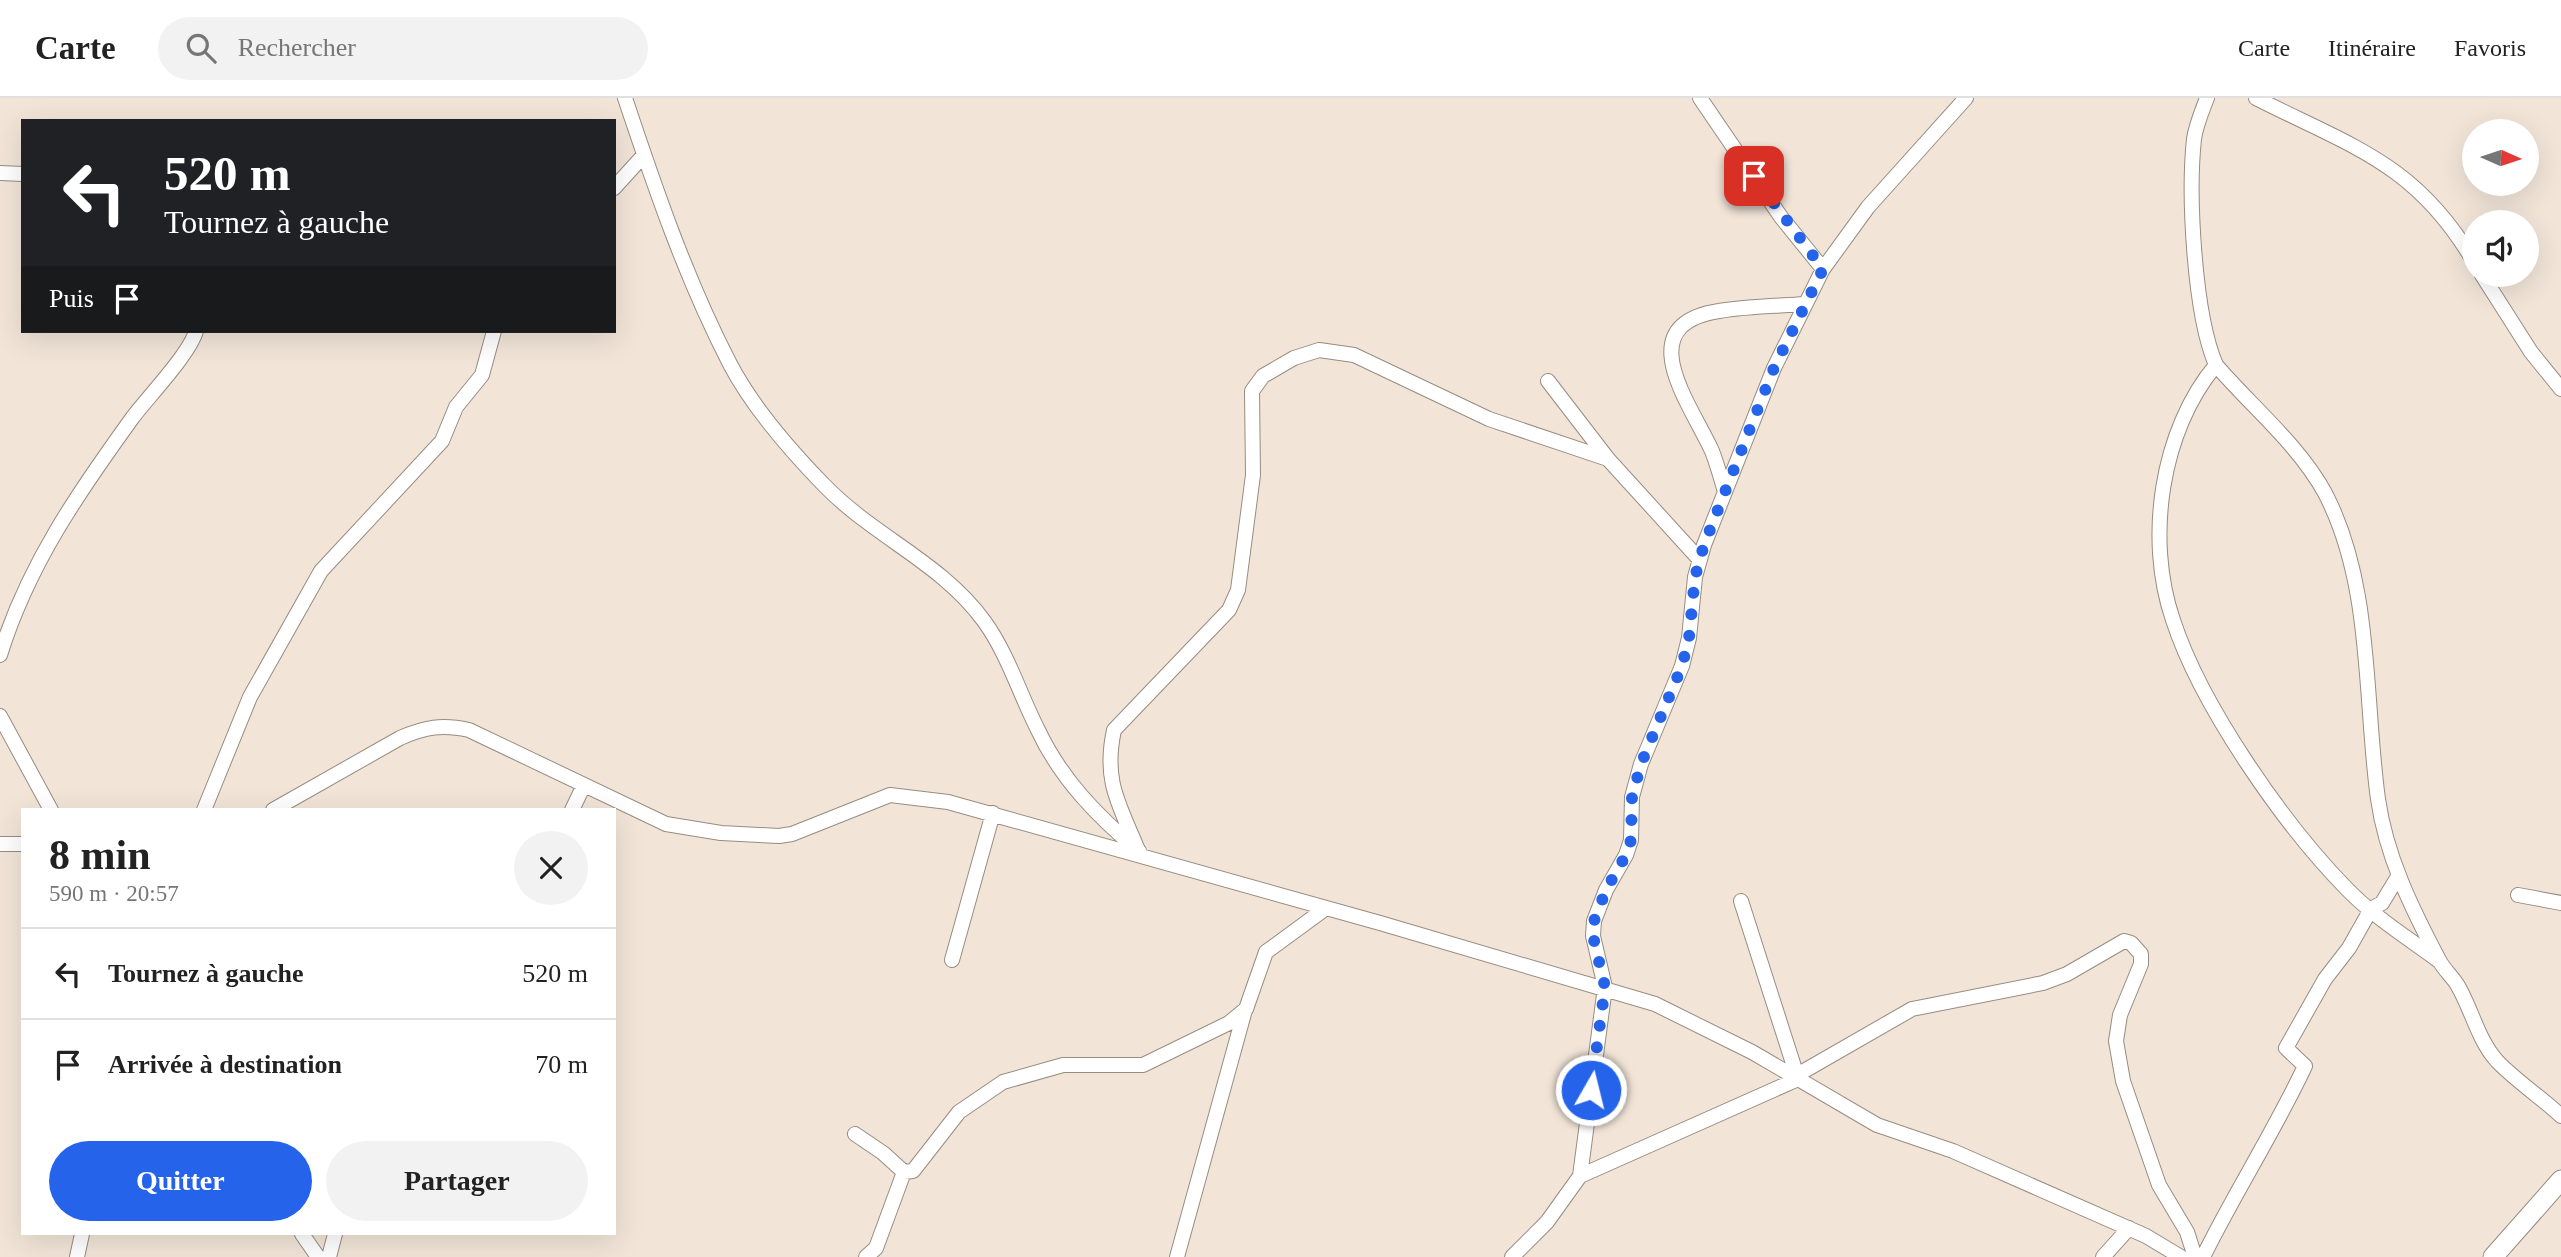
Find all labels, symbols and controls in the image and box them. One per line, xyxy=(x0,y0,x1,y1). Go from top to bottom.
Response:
search box xyxy=(158,17,648,80)
icon: search xyxy=(182,29,220,67)
text: Carte xyxy=(35,30,116,66)
text: Rechercher xyxy=(238,33,356,62)
text: Carte xyxy=(2238,35,2290,61)
text: Itinéraire xyxy=(2328,35,2416,61)
text: Favoris xyxy=(2454,35,2526,61)
north arrow xyxy=(2462,119,2539,196)
map controls xyxy=(2462,119,2539,287)
text: 520 m xyxy=(164,146,291,201)
pin xyxy=(1724,146,1784,206)
icon: left xyxy=(49,147,140,238)
icon: arrive xyxy=(1735,157,1773,195)
text: Tournez à gauche xyxy=(164,204,389,240)
button: sound xyxy=(2462,210,2539,287)
icon: arrive xyxy=(108,280,146,318)
text: Puis xyxy=(49,284,94,313)
button: close xyxy=(514,831,588,905)
text: 8 min xyxy=(49,832,151,878)
text: 590 m · 20:57 xyxy=(49,881,179,906)
icon: left xyxy=(49,955,87,993)
text: Tournez à gauche xyxy=(108,959,304,988)
text: 520 m xyxy=(522,959,588,988)
icon: arrive xyxy=(49,1046,87,1084)
text: Arrivée à destination xyxy=(108,1050,342,1079)
text: 70 m xyxy=(535,1050,588,1079)
position arrow xyxy=(1554,1053,1628,1127)
button: Quitter xyxy=(49,1141,312,1221)
button: Partager xyxy=(326,1141,588,1221)

